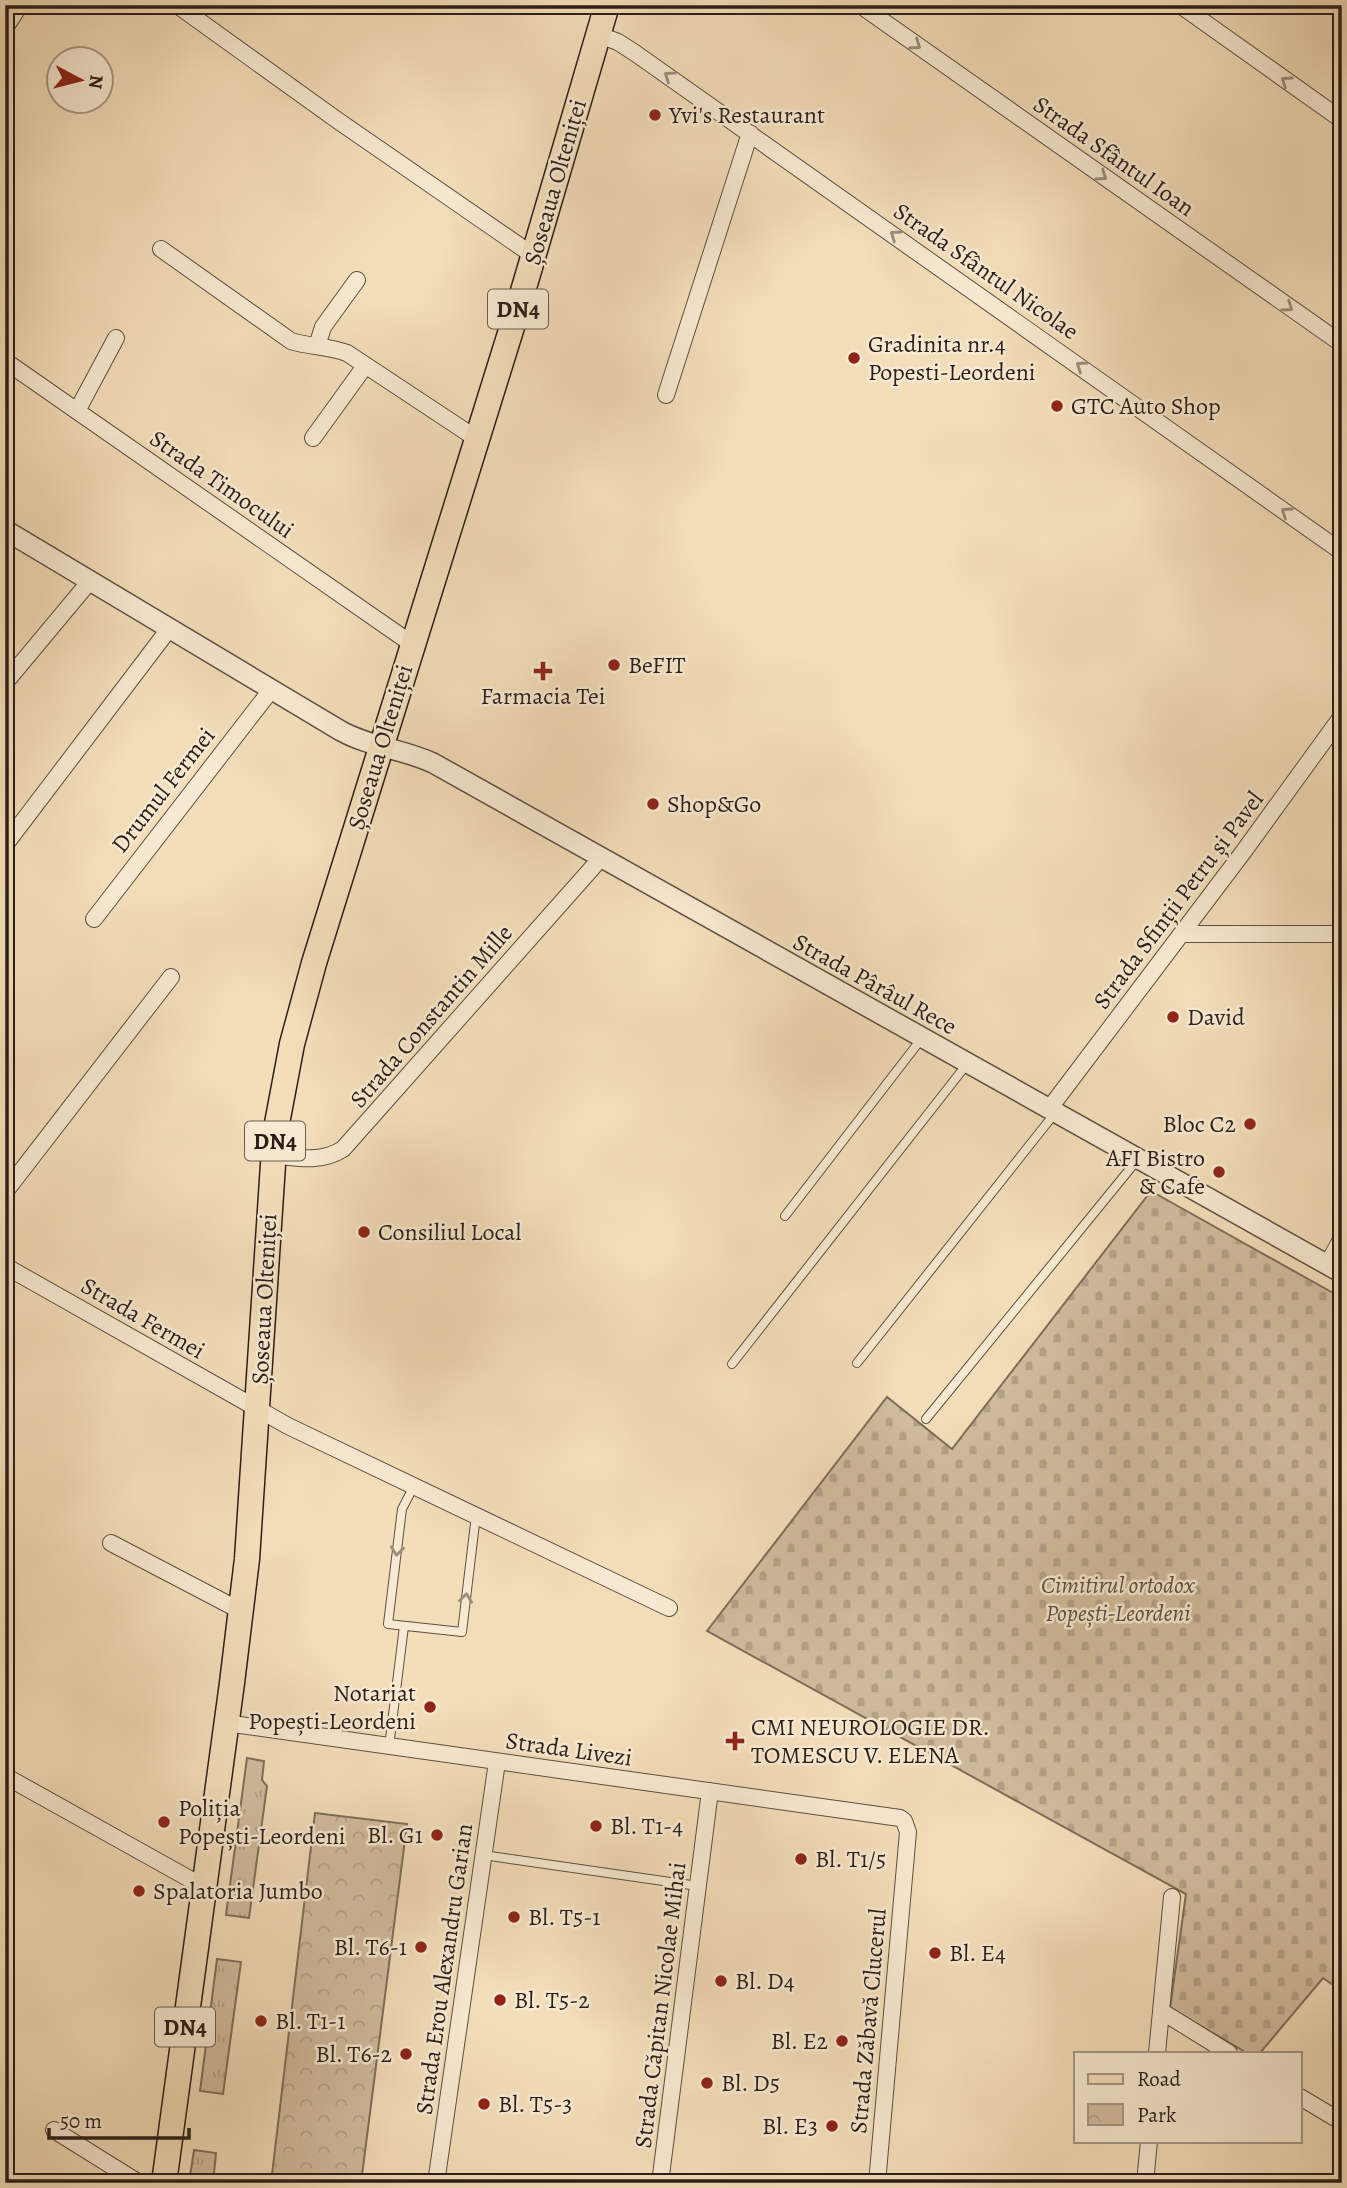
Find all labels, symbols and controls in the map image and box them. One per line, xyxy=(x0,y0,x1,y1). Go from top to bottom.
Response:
one-way arrow xyxy=(908,37,921,49)
north arrow xyxy=(46,46,116,116)
one-way arrow xyxy=(664,72,677,84)
text: N xyxy=(82,73,110,91)
one-way arrow xyxy=(1281,76,1294,89)
street label: Strada Sfântul Ioan xyxy=(1027,88,1201,224)
street label: Șoseaua Olteniței xyxy=(516,95,594,269)
place label: Yvi's Restaurant xyxy=(668,99,825,131)
marker: Yvi's Restaurant xyxy=(647,107,663,123)
one-way arrow xyxy=(1094,168,1107,180)
street label: Strada Sfântul Nicolae xyxy=(887,195,1085,347)
one-way arrow xyxy=(890,231,903,243)
road number: DN4 xyxy=(488,290,548,328)
one-way arrow xyxy=(1280,299,1293,311)
place label: Gradinita nr.4 Popesti-Leordeni xyxy=(868,328,1036,388)
marker: Gradinita nr.4 Popesti-Leordeni xyxy=(846,350,862,366)
one-way arrow xyxy=(1076,362,1089,375)
place label: GTC Auto Shop xyxy=(1071,390,1221,422)
marker: GTC Auto Shop xyxy=(1049,398,1065,414)
street label: Strada Timocului xyxy=(143,422,301,546)
one-way arrow xyxy=(1281,508,1294,521)
place label: BeFIT xyxy=(628,649,686,681)
marker: BeFIT xyxy=(606,657,622,673)
street label: Șoseaua Olteniței xyxy=(340,660,420,834)
marker: Farmacia Tei xyxy=(535,663,551,679)
place label: Farmacia Tei xyxy=(481,680,605,712)
street label: Drumul Fermei xyxy=(104,721,222,859)
street label: Strada Sfinții Petru și Pavel xyxy=(1085,784,1271,1015)
place label: Shop&Go xyxy=(667,788,761,820)
marker: Shop&Go xyxy=(645,796,661,812)
street label: Strada Constantin Mille xyxy=(342,918,520,1114)
street label: Strada Pârâul Rece xyxy=(787,926,963,1042)
place label: David xyxy=(1187,1001,1245,1033)
marker: David xyxy=(1165,1009,1181,1025)
place label: Bloc C2 xyxy=(1163,1108,1236,1140)
marker: Bloc C2 xyxy=(1242,1116,1258,1132)
road number: DN4 xyxy=(245,1122,305,1160)
place label: AFI Bistro & Cafe xyxy=(1105,1142,1205,1202)
marker: AFI Bistro & Cafe xyxy=(1211,1164,1227,1180)
street label: Șoseaua Olteniței xyxy=(244,1213,284,1385)
place label: Consiliul Local xyxy=(378,1216,522,1248)
marker: Consiliul Local xyxy=(356,1224,372,1240)
street label: Strada Fermei xyxy=(75,1270,211,1366)
one-way arrow xyxy=(389,1545,404,1557)
park label: Cimitirul ortodox Popești-Leordeni xyxy=(1041,1569,1196,1629)
one-way arrow xyxy=(458,1593,473,1604)
place label: Notariat Popești-Leordeni xyxy=(248,1677,416,1737)
marker: Notariat Popești-Leordeni xyxy=(422,1699,438,1715)
place label: CMI NEUROLOGIE DR. TOMESCU V. ELENA xyxy=(751,1711,990,1771)
street label: Strada Livezi xyxy=(504,1724,634,1774)
marker: CMI NEUROLOGIE DR. TOMESCU V. ELENA xyxy=(725,1731,745,1751)
place label: Poliția Popești-Leordeni xyxy=(178,1792,346,1852)
place label: Bl. T1-4 xyxy=(610,1810,683,1842)
marker: Poliția Popești-Leordeni xyxy=(156,1814,172,1830)
marker: Bl. T1-4 xyxy=(588,1818,604,1834)
place label: Bl. G1 xyxy=(367,1819,423,1851)
street label: Strada Erou Alexandru Garian xyxy=(408,1821,480,2117)
marker: Bl. G1 xyxy=(429,1827,445,1843)
place label: Bl. T1/5 xyxy=(815,1843,886,1875)
marker: Bl. T1/5 xyxy=(793,1851,809,1867)
street label: Strada Căpitan Nicolae Mihai xyxy=(627,1860,693,2150)
place label: Spalatoria Jumbo xyxy=(153,1875,323,1907)
marker: Spalatoria Jumbo xyxy=(131,1883,147,1899)
place label: Bl. T5-1 xyxy=(528,1901,601,1933)
street label: Strada Zăbavă Clucerul xyxy=(842,1907,894,2135)
marker: Bl. T5-1 xyxy=(506,1909,522,1925)
place label: Bl. T6-1 xyxy=(334,1931,407,1963)
place label: Bl. E4 xyxy=(949,1937,1006,1969)
marker: Bl. T6-1 xyxy=(413,1939,429,1955)
marker: Bl. E4 xyxy=(927,1945,943,1961)
place label: Bl. D4 xyxy=(735,1965,795,1997)
marker: Bl. D4 xyxy=(713,1973,729,1989)
place label: Bl. T5-2 xyxy=(514,1984,590,2016)
marker: Bl. T5-2 xyxy=(492,1992,508,2008)
place label: Bl. T1-1 xyxy=(275,2005,345,2037)
road number: DN4 xyxy=(155,2008,215,2046)
marker: Bl. T1-1 xyxy=(253,2013,269,2029)
place label: Bl. E2 xyxy=(771,2025,828,2057)
marker: Bl. E2 xyxy=(834,2033,850,2049)
place label: Bl. T6-2 xyxy=(316,2038,392,2070)
marker: Bl. T6-2 xyxy=(398,2046,414,2062)
legend xyxy=(1074,2052,1302,2142)
text: Road xyxy=(1137,2065,1181,2093)
place label: Bl. D5 xyxy=(721,2067,780,2099)
marker: Bl. D5 xyxy=(699,2075,715,2091)
place label: Bl. T5-3 xyxy=(498,2088,572,2120)
marker: Bl. T5-3 xyxy=(476,2096,492,2112)
scale bar xyxy=(49,2097,189,2141)
text: Park xyxy=(1137,2101,1177,2129)
text: 50 m xyxy=(60,2107,102,2135)
place label: Bl. E3 xyxy=(762,2110,818,2142)
marker: Bl. E3 xyxy=(824,2118,840,2134)

